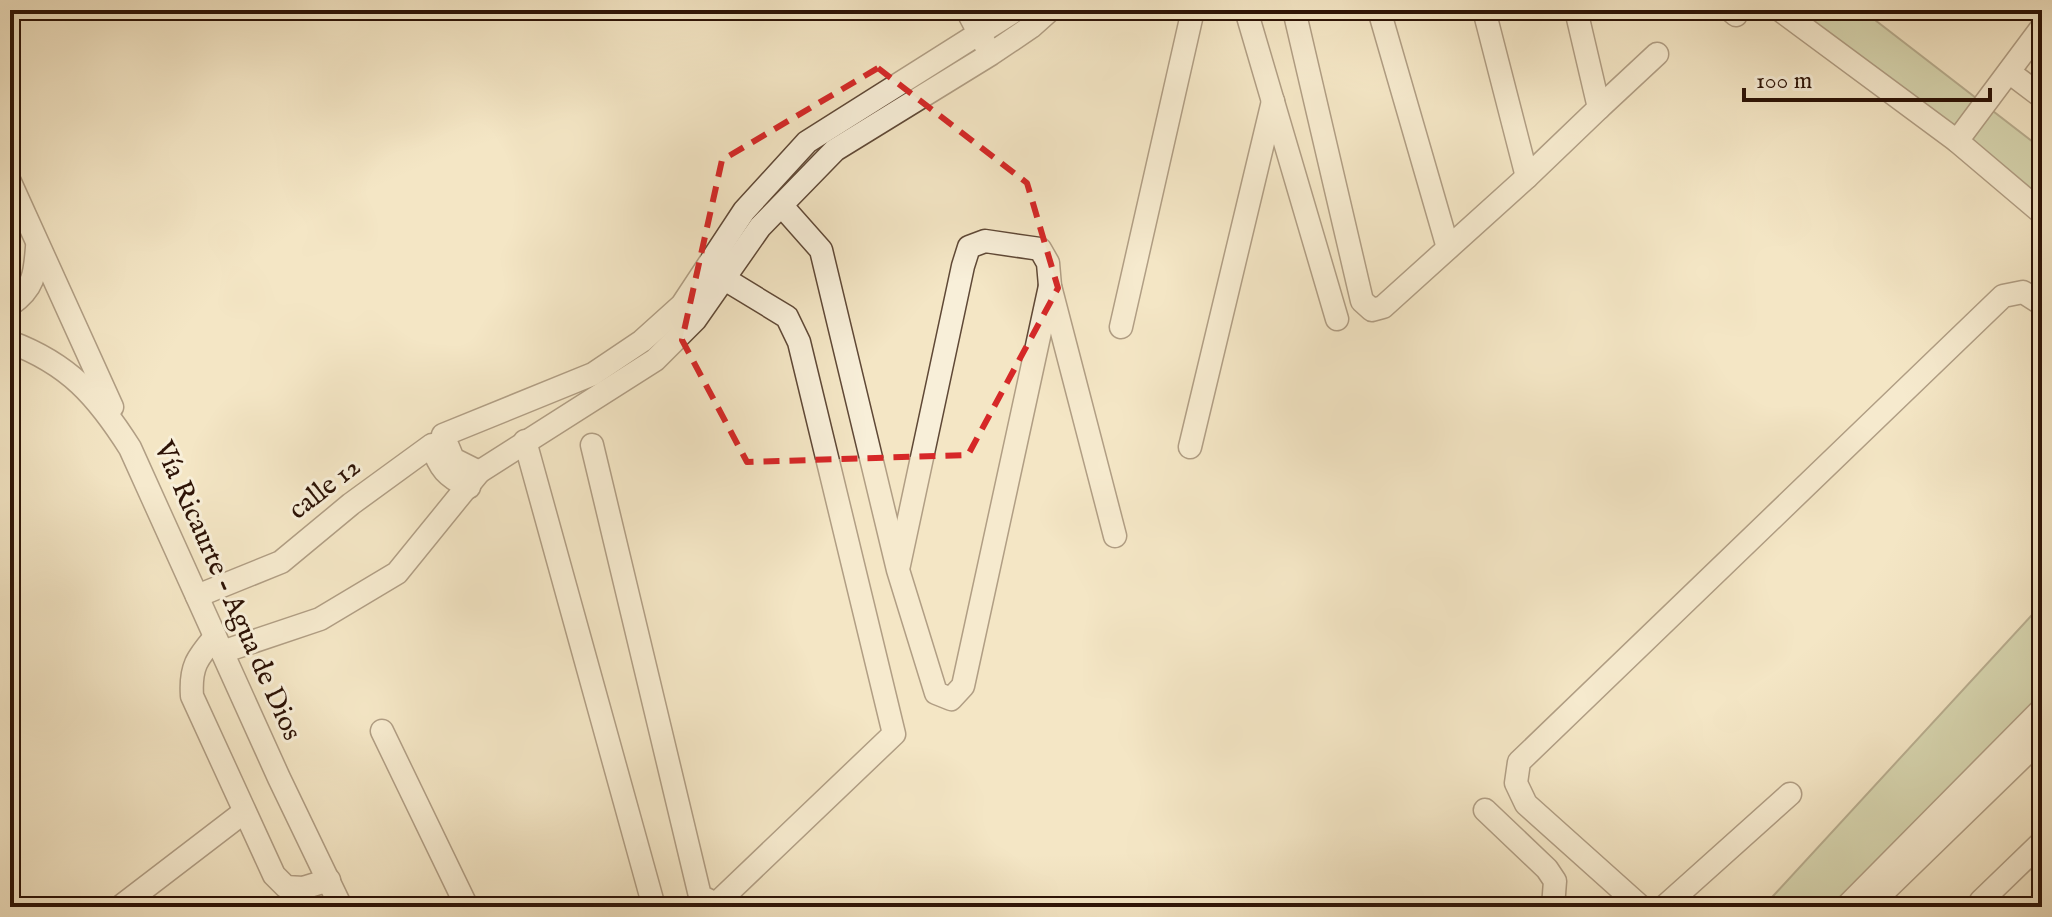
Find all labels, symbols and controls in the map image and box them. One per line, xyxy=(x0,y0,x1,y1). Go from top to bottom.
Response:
scale bar xyxy=(1744,52,1990,102)
text: 100 m xyxy=(1756,66,1812,97)
street label: Vía Ricaurte - Agua de Dios xyxy=(145,435,309,746)
street label: calle 12 xyxy=(282,450,368,528)

